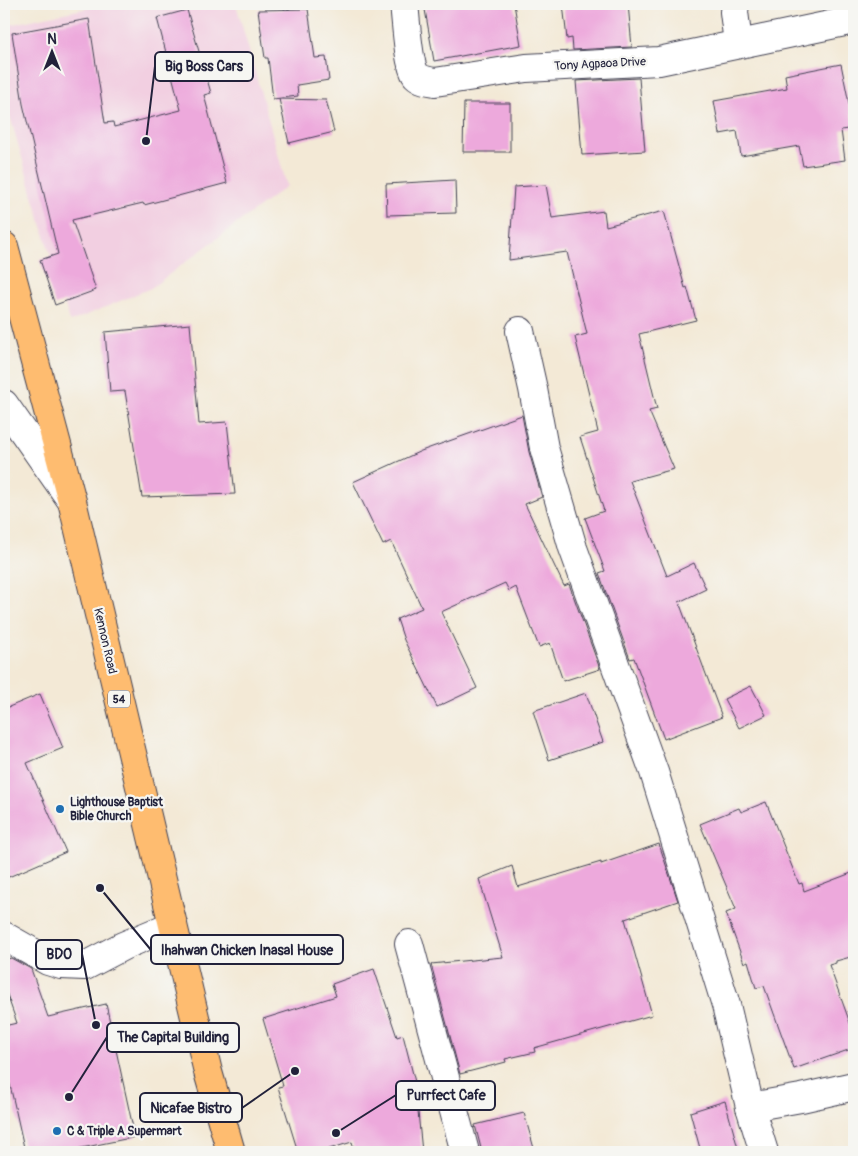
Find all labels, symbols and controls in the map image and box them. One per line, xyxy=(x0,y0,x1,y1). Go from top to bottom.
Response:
north arrow xyxy=(28,28,78,78)
text: N xyxy=(47,31,57,48)
callout: Big Boss Cars xyxy=(155,52,253,81)
street label: Tony Agpaoa Drive xyxy=(554,54,646,74)
text: Big Boss Cars xyxy=(165,58,244,75)
street label: Kennon Road xyxy=(90,607,120,676)
road number: 54 xyxy=(108,691,130,708)
place label: Lighthouse Baptist Bible Church xyxy=(70,795,164,824)
marker: Lighthouse Baptist Bible Church xyxy=(54,803,66,815)
callout: Ihahwan Chicken Inasal House xyxy=(151,935,343,964)
callout: BDO xyxy=(36,940,82,969)
text: Ihahwan Chicken Inasal House xyxy=(161,942,334,959)
text: BDO xyxy=(46,946,72,963)
callout: The Capital Building xyxy=(107,1023,239,1052)
text: The Capital Building xyxy=(116,1029,229,1046)
callout: Purrfect Cafe xyxy=(396,1081,495,1110)
text: Purrfect Cafe xyxy=(406,1087,487,1104)
callout: Nicafae Bistro xyxy=(140,1093,242,1122)
text: Nicafae Bistro xyxy=(150,1100,232,1117)
place label: C & Triple A Supermart xyxy=(67,1124,183,1139)
marker: C & Triple A Supermart xyxy=(51,1125,63,1137)

